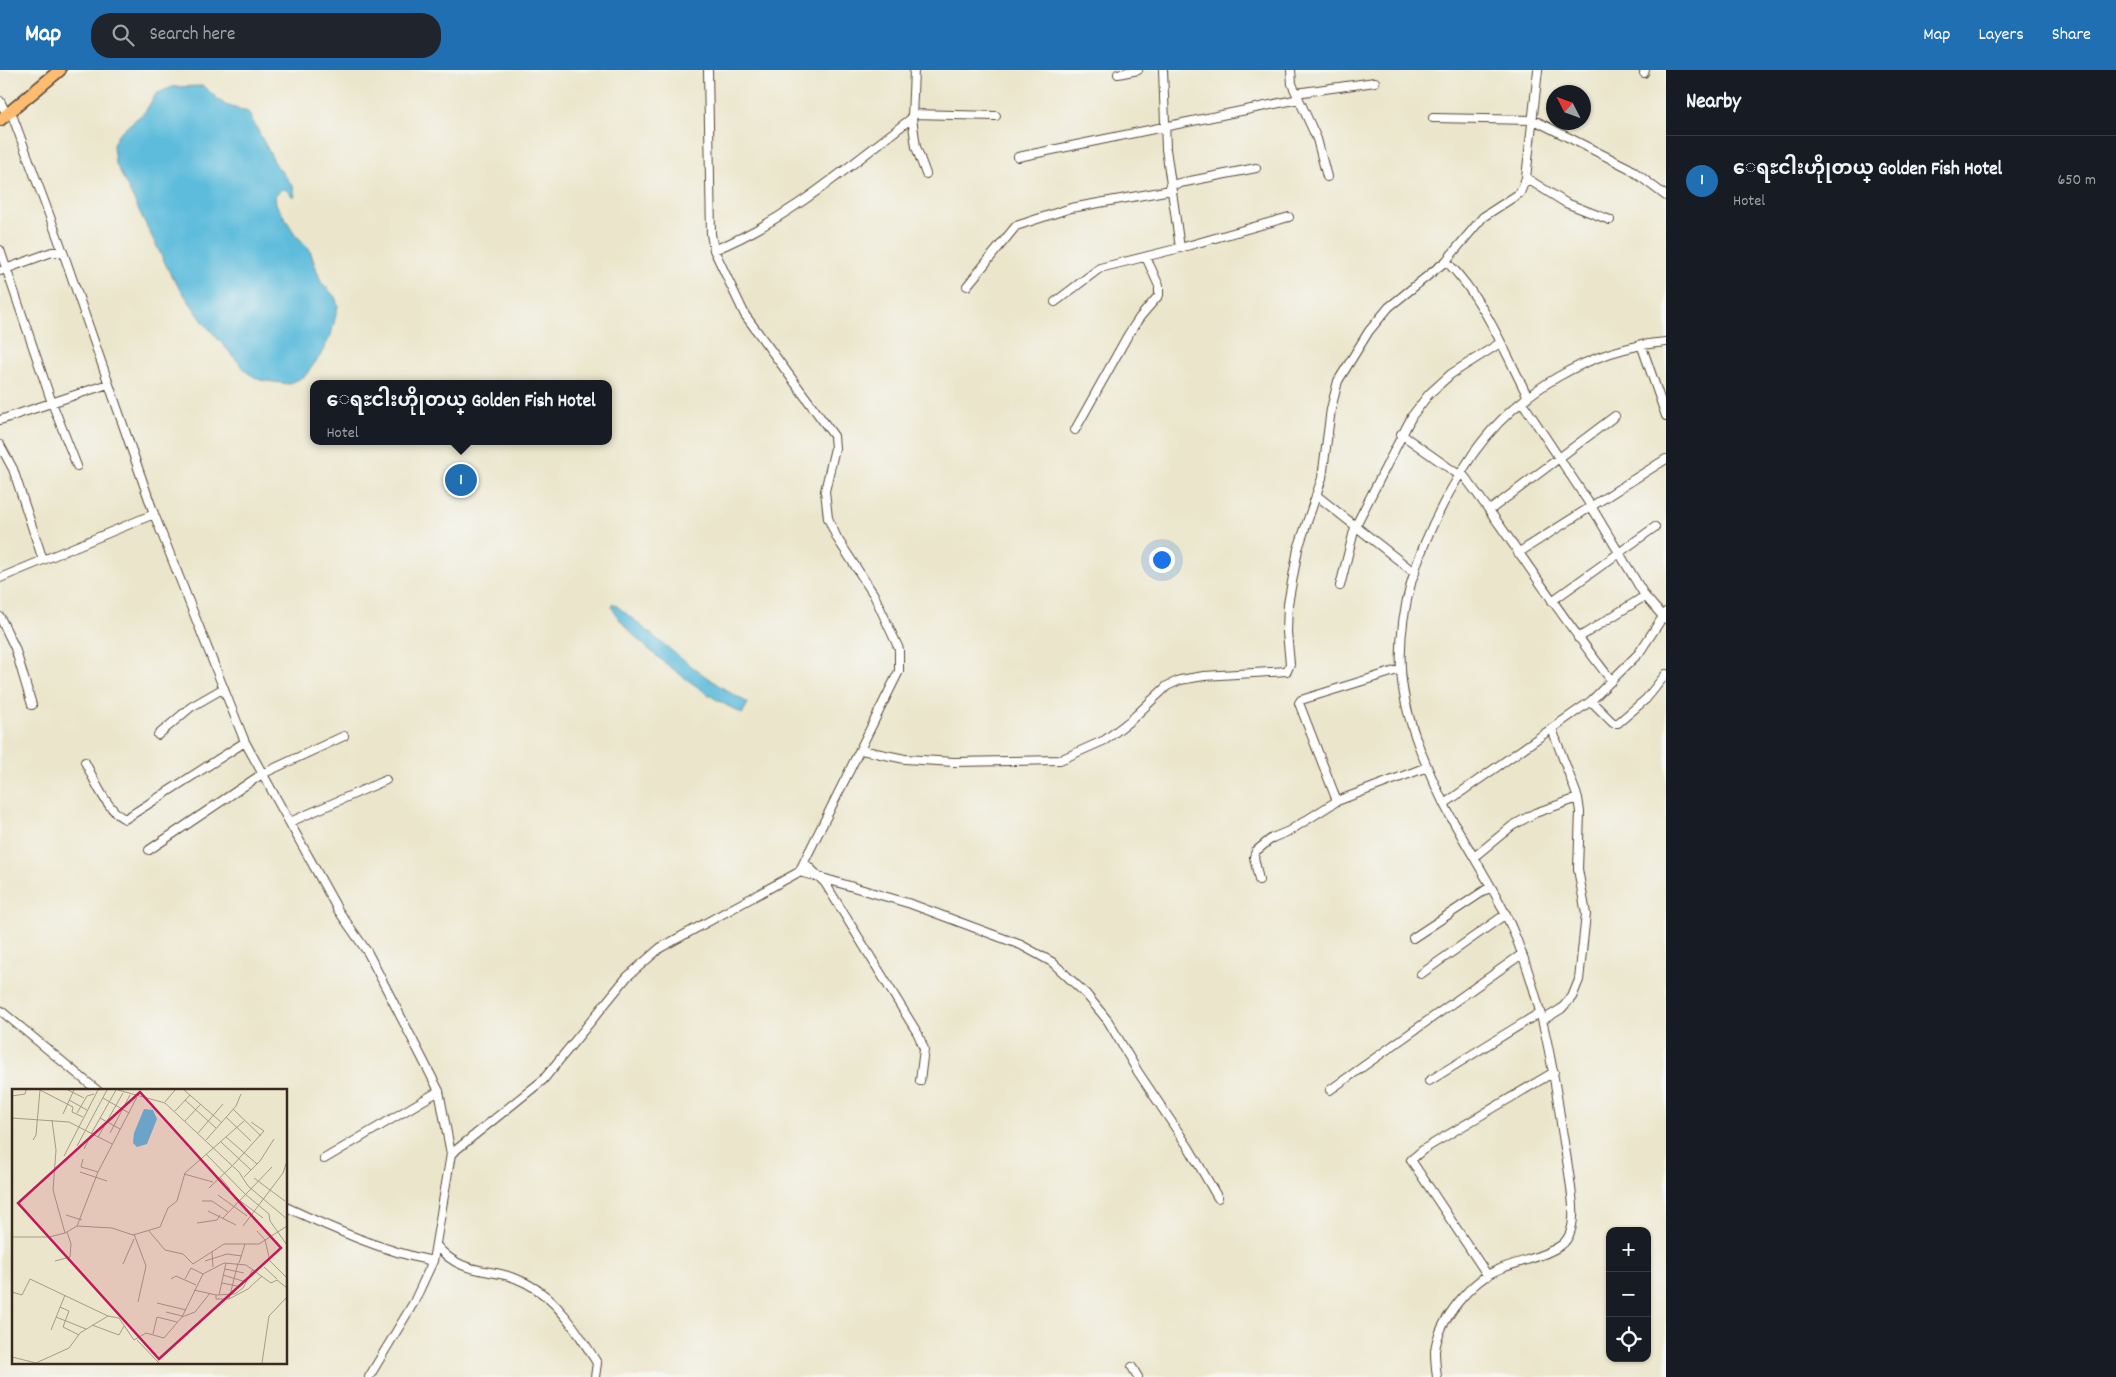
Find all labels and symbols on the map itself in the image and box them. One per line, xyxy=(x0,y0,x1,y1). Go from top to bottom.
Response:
north arrow xyxy=(1546,85,1591,130)
pin: 1 xyxy=(445,461,477,499)
your location xyxy=(1149,547,1175,573)
inset map xyxy=(12,1089,288,1364)

